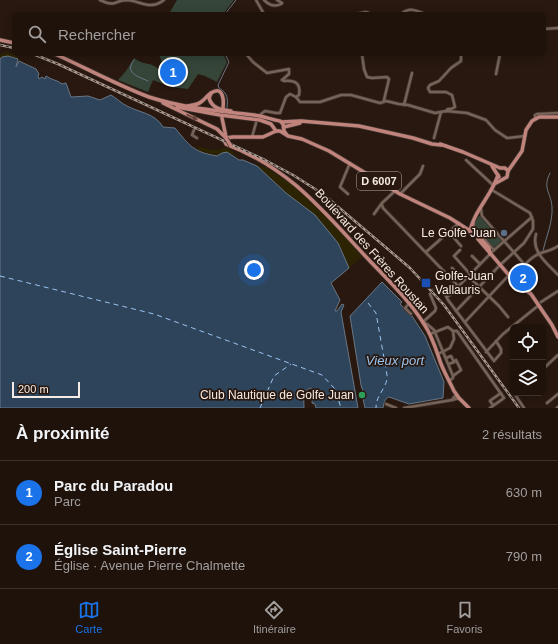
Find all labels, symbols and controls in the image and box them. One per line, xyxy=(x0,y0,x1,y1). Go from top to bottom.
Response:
search box xyxy=(12,12,546,56)
icon: search xyxy=(26,23,48,45)
text: Rechercher xyxy=(58,26,136,43)
pin: 1 xyxy=(160,57,186,87)
one-way arrow xyxy=(186,113,198,120)
road number: D 6007 xyxy=(357,172,401,190)
street label: Boulevard des Frères Roustan xyxy=(312,186,432,316)
place label: Le Golfe Juan xyxy=(421,226,496,240)
marker: Le Golfe Juan xyxy=(499,228,509,238)
your location xyxy=(244,260,264,280)
pin: 2 xyxy=(510,263,536,293)
place label: Golfe-Juan Vallauris xyxy=(435,269,494,297)
marker: Golfe-Juan Vallauris xyxy=(420,277,432,289)
map controls xyxy=(510,324,546,396)
button: locate xyxy=(510,324,546,360)
water label: Vieux port xyxy=(366,353,426,368)
button: layers xyxy=(510,360,546,396)
scale bar xyxy=(12,380,80,399)
text: 200 m xyxy=(18,383,49,395)
place label: Club Nautique de Golfe Juan xyxy=(200,388,354,402)
marker: Club Nautique de Golfe Juan xyxy=(357,390,367,400)
text: À proximité xyxy=(16,424,110,443)
text: 2 résultats xyxy=(482,427,542,442)
text: Parc du Paradou xyxy=(54,477,173,494)
text: 1 xyxy=(25,485,33,500)
text: 630 m xyxy=(506,485,542,500)
text: Parc xyxy=(54,494,81,509)
text: Église Saint-Pierre xyxy=(54,541,187,558)
text: 2 xyxy=(25,549,33,564)
text: 790 m xyxy=(506,549,542,564)
text: Église · Avenue Pierre Chalmette xyxy=(54,558,245,573)
tab: Carte xyxy=(75,599,102,635)
tab: Itinéraire xyxy=(253,599,296,635)
tab: Favoris xyxy=(447,599,483,635)

